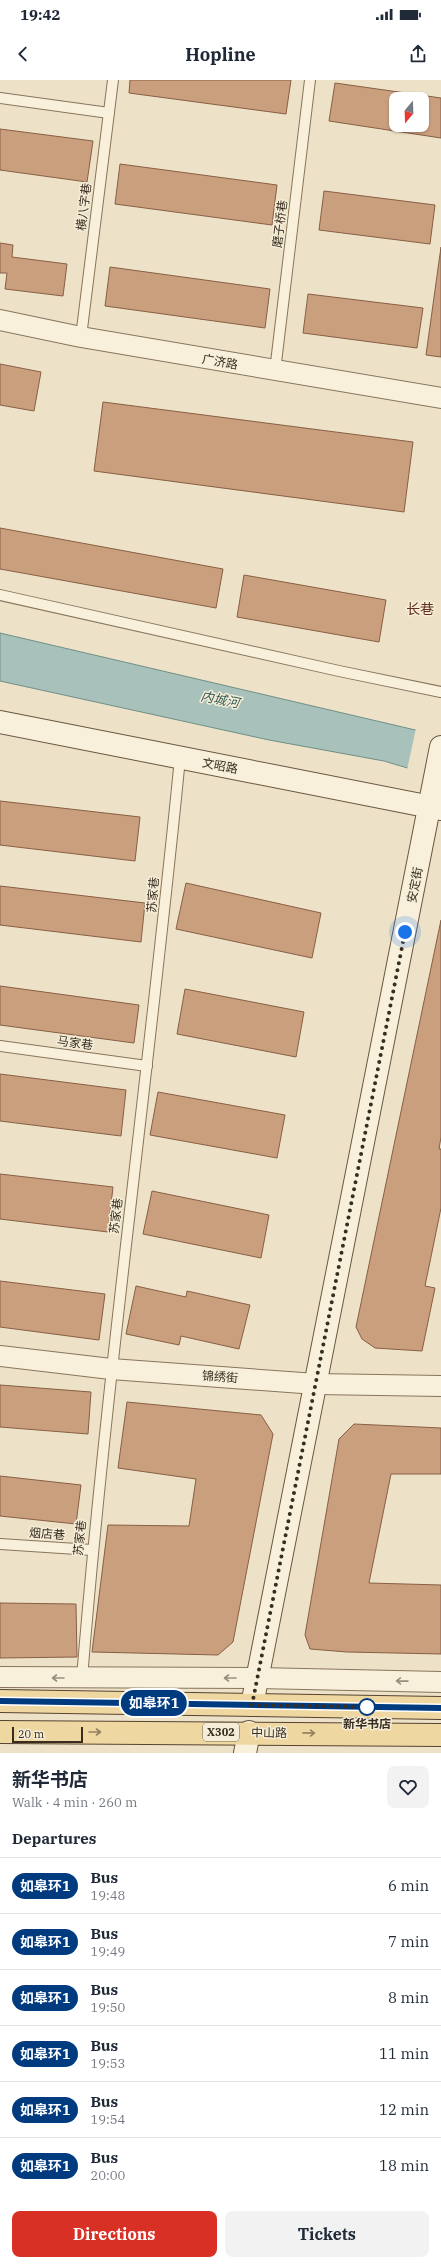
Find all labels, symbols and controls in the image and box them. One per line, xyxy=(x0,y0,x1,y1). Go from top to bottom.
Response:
text: 19:42 xyxy=(20,5,61,24)
icon: back xyxy=(12,43,34,65)
text: Hopline xyxy=(185,43,256,66)
icon: share xyxy=(407,43,429,65)
north arrow xyxy=(389,92,429,132)
map controls xyxy=(389,92,429,132)
street label: 横八字巷 xyxy=(73,182,94,232)
street label: 磨子桥巷 xyxy=(269,199,290,249)
street label: 广济路 xyxy=(201,351,239,372)
district label: 长巷 xyxy=(406,600,434,618)
water label: 内城河 xyxy=(199,687,244,712)
street label: 文昭路 xyxy=(201,755,239,776)
street label: 安定街 xyxy=(404,866,425,904)
street label: 苏家巷 xyxy=(143,876,162,914)
your location xyxy=(395,922,415,942)
street label: 马家巷 xyxy=(56,1033,94,1052)
street label: 苏家巷 xyxy=(106,1197,125,1235)
street label: 锦绣街 xyxy=(202,1368,239,1385)
street label: 苏家巷 xyxy=(70,1519,89,1557)
street label: 烟店巷 xyxy=(29,1525,66,1542)
one-way arrow xyxy=(52,1674,65,1682)
one-way arrow xyxy=(224,1674,237,1682)
one-way arrow xyxy=(396,1677,409,1685)
line badge: 如皋环1 xyxy=(126,1690,182,1716)
text: 如皋环1 xyxy=(129,1694,179,1712)
marker: 新华书店 xyxy=(358,1698,376,1716)
place label: 新华书店 xyxy=(343,1716,391,1731)
road number: X302 xyxy=(203,1723,239,1741)
scale bar xyxy=(12,1725,83,1744)
street label: 中山路 xyxy=(251,1725,287,1740)
text: 20 m xyxy=(18,1727,44,1741)
one-way arrow xyxy=(88,1728,101,1736)
one-way arrow xyxy=(302,1729,315,1737)
button: heart xyxy=(387,1766,429,1808)
text: 新华书店 xyxy=(12,1767,88,1791)
text: Walk · 4 min · 260 m xyxy=(12,1794,137,1811)
text: Departures xyxy=(12,1829,96,1848)
text: Bus xyxy=(90,1868,118,1887)
text: 6 min xyxy=(388,1876,429,1895)
text: 如皋环1 xyxy=(20,1877,70,1895)
text: 19:48 xyxy=(90,1887,125,1904)
text: Bus xyxy=(90,1924,118,1943)
text: 7 min xyxy=(388,1932,429,1951)
text: 如皋环1 xyxy=(20,1933,70,1951)
text: 19:49 xyxy=(90,1943,125,1960)
text: Bus xyxy=(90,1980,118,1999)
text: 8 min xyxy=(388,1988,429,2007)
text: 如皋环1 xyxy=(20,1989,70,2007)
text: 19:50 xyxy=(90,1999,125,2016)
text: Bus xyxy=(90,2036,118,2055)
text: 11 min xyxy=(379,2044,429,2063)
text: 如皋环1 xyxy=(20,2045,70,2063)
text: 19:53 xyxy=(90,2055,125,2072)
text: Bus xyxy=(90,2092,118,2111)
text: 12 min xyxy=(379,2100,429,2119)
text: 如皋环1 xyxy=(20,2101,70,2119)
text: 19:54 xyxy=(90,2111,125,2128)
text: Bus xyxy=(90,2148,118,2167)
text: 18 min xyxy=(379,2156,429,2175)
text: 如皋环1 xyxy=(20,2157,70,2175)
text: 20:00 xyxy=(90,2167,125,2184)
button: Directions xyxy=(12,2211,217,2257)
button: Tickets xyxy=(225,2211,429,2257)

